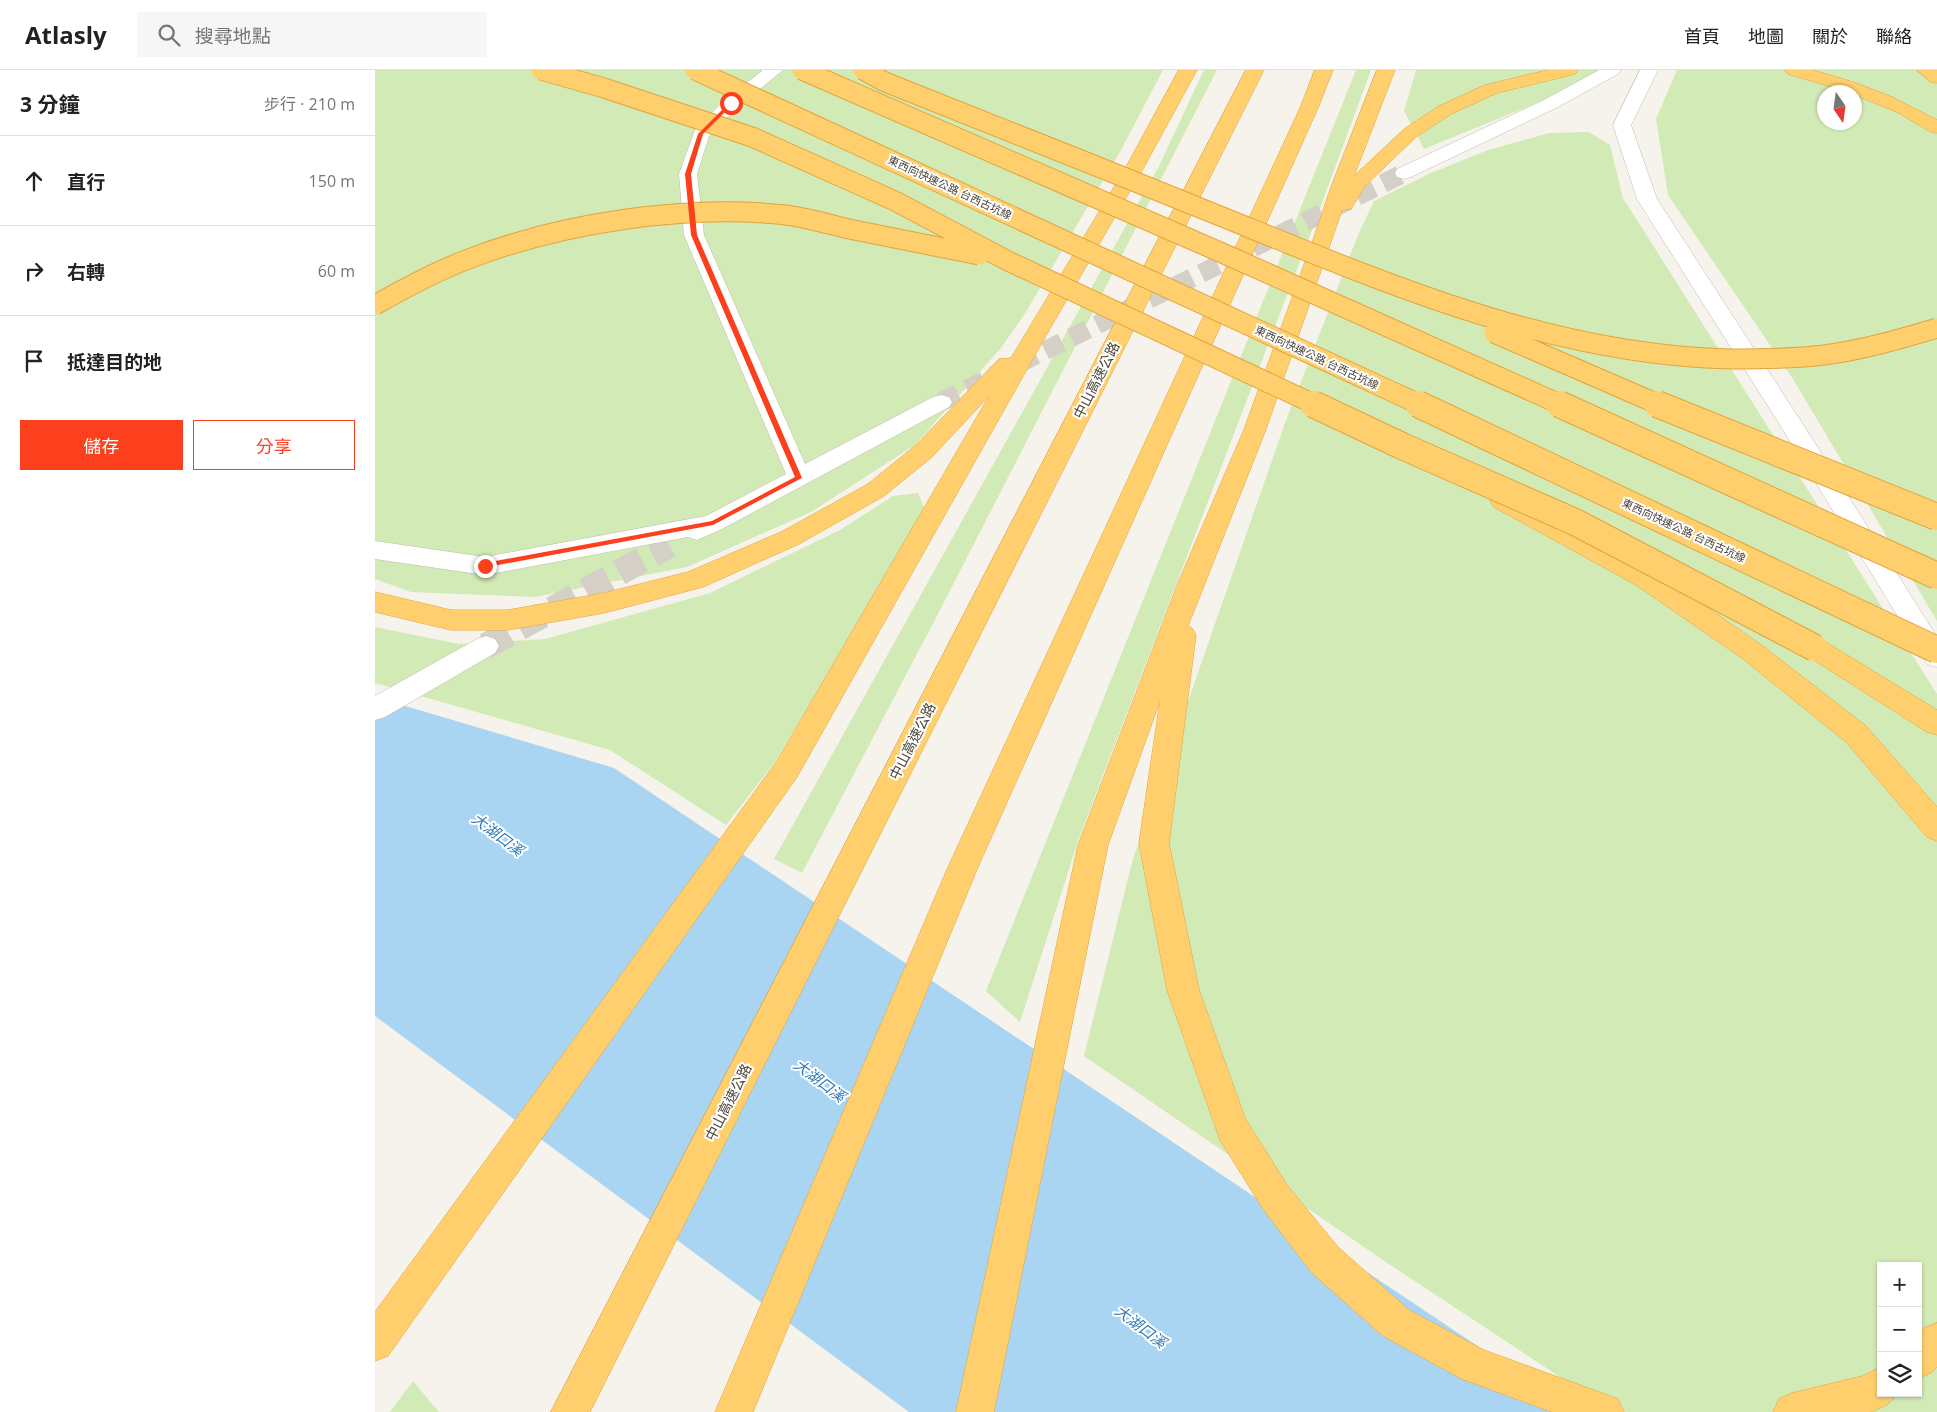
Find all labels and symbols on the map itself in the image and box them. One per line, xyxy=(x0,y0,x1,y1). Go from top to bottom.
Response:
north arrow xyxy=(1817,85,1862,130)
route start xyxy=(720,92,743,115)
street label: 東西向快速公路 台西古坑線 xyxy=(886,152,1014,222)
street label: 東西向快速公路 台西古坑線 xyxy=(1253,322,1381,392)
street label: 中山高速公路 xyxy=(1068,338,1124,422)
street label: 東西向快速公路 台西古坑線 xyxy=(1620,495,1748,565)
route end xyxy=(474,555,497,578)
street label: 中山高速公路 xyxy=(884,699,940,783)
water label: 大湖口溪 xyxy=(468,808,530,861)
water label: 大湖口溪 xyxy=(790,1054,852,1107)
street label: 中山高速公路 xyxy=(700,1060,756,1144)
water label: 大湖口溪 xyxy=(1111,1300,1173,1353)

